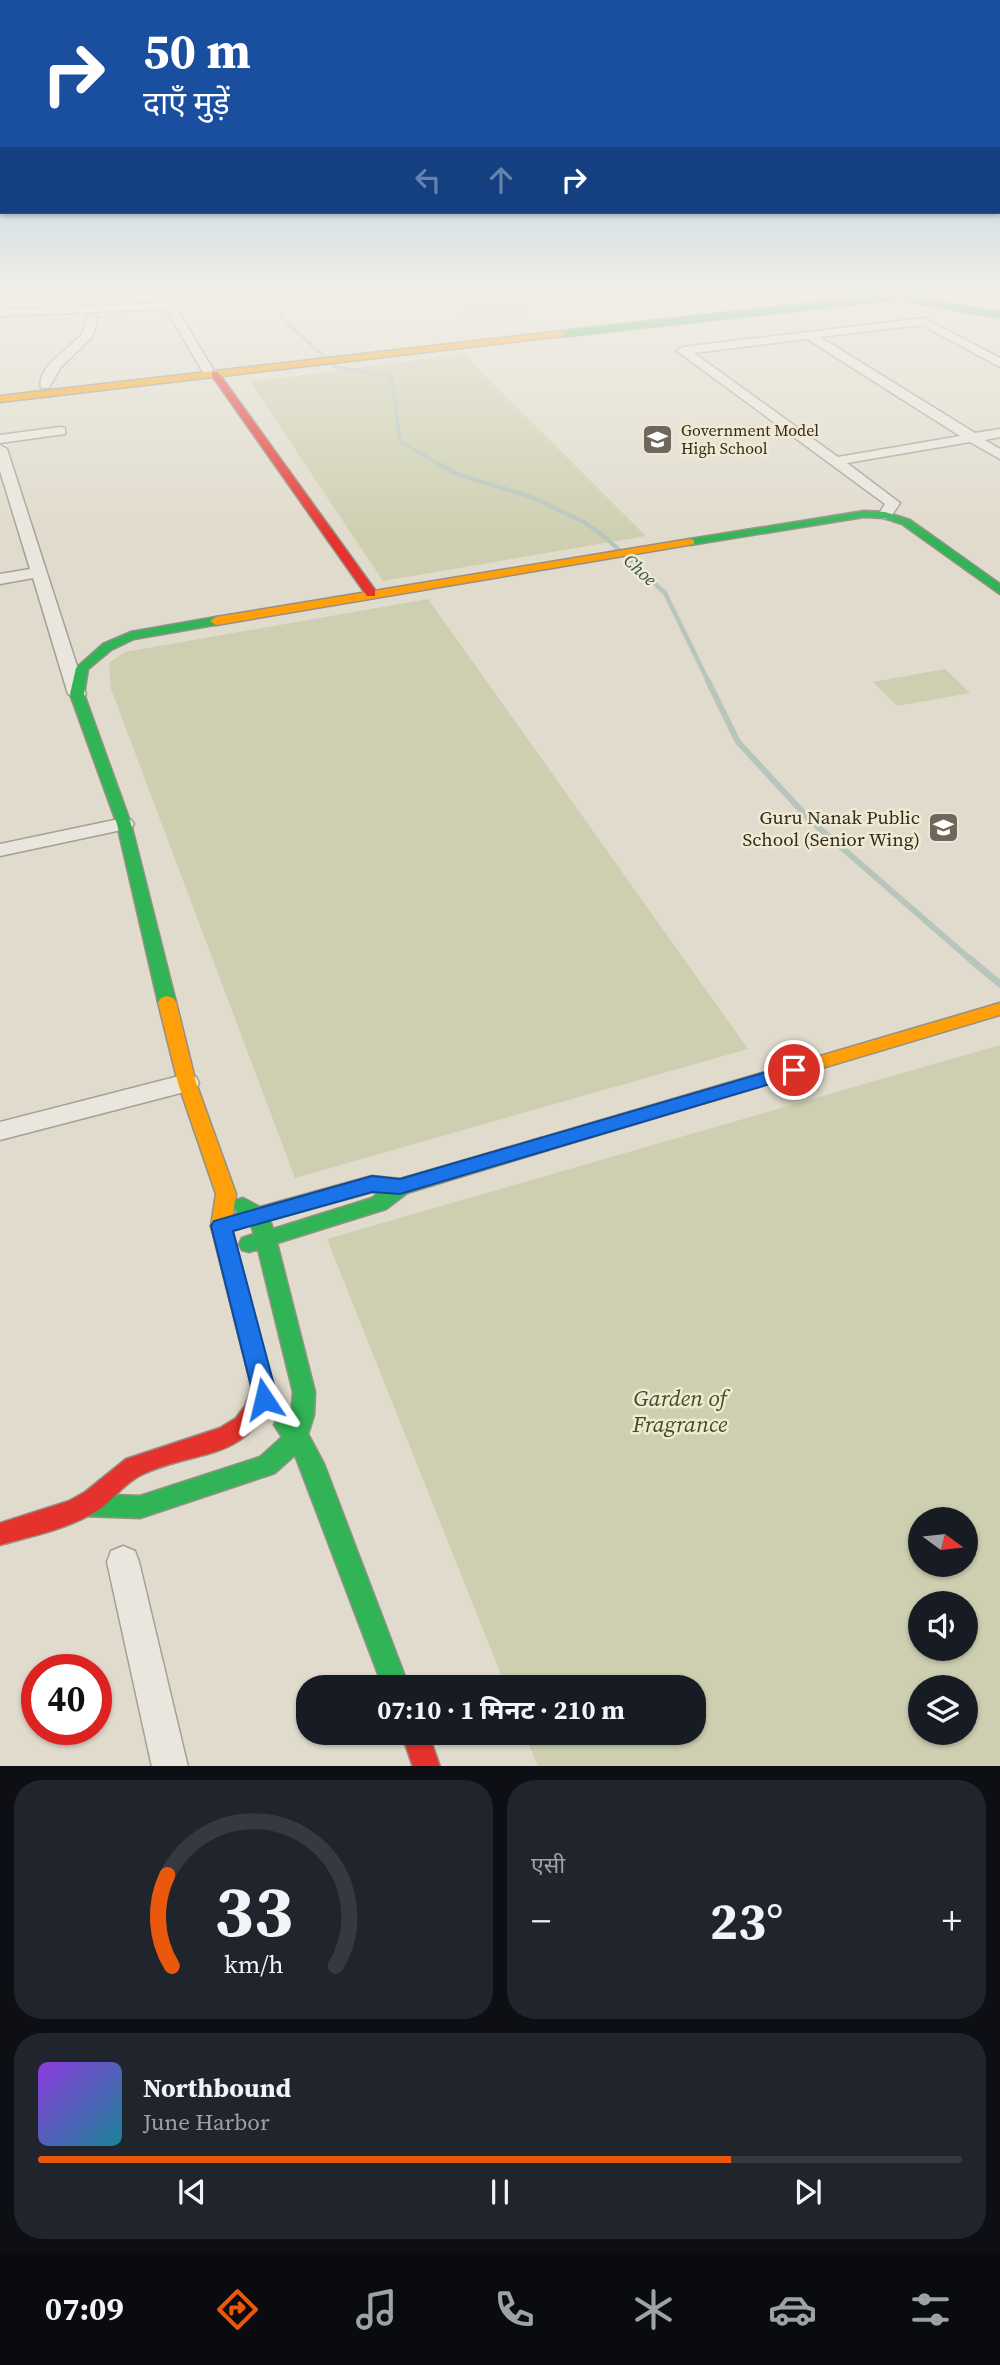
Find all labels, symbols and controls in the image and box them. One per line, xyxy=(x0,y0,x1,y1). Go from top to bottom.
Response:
text: 50 m xyxy=(143,17,251,84)
icon: right xyxy=(28,28,119,119)
text: दाएँ मुड़ें xyxy=(143,81,230,125)
icon: left xyxy=(409,161,447,199)
icon: ahead xyxy=(482,161,520,199)
icon: right xyxy=(555,161,593,199)
place label: Government Model High School xyxy=(681,419,819,459)
school or university icon: Government Model High School xyxy=(641,422,675,456)
water label: Choe xyxy=(618,548,663,592)
place label: Guru Nanak Public School (Senior Wing) xyxy=(743,804,920,852)
school or university icon: Guru Nanak Public School (Senior Wing) xyxy=(926,811,960,845)
pin xyxy=(764,1040,824,1100)
icon: arrive xyxy=(775,1051,813,1089)
position arrow xyxy=(227,1362,301,1436)
park label: Garden of Fragrance xyxy=(632,1382,731,1440)
north arrow xyxy=(908,1507,978,1577)
map controls xyxy=(908,1507,978,1745)
button: sound xyxy=(908,1591,978,1661)
speed limit sign: 40 xyxy=(21,1654,112,1745)
button: layers xyxy=(908,1675,978,1745)
text: 07:10 · 1 मिनट · 210 m xyxy=(377,1692,625,1728)
text: एसी xyxy=(531,1849,565,1881)
text: 33 xyxy=(214,1861,293,1960)
text: 23° xyxy=(710,1885,783,1956)
text: − xyxy=(531,1895,551,1947)
text: + xyxy=(942,1895,962,1947)
text: km/h xyxy=(224,1946,283,1980)
text: Northbound xyxy=(143,2070,291,2106)
text: June Harbor xyxy=(143,2106,270,2138)
icon: previous xyxy=(173,2173,211,2211)
icon: pause xyxy=(481,2173,519,2211)
icon: next xyxy=(789,2173,827,2211)
icon: directions xyxy=(213,2285,262,2334)
icon: music xyxy=(352,2285,401,2334)
icon: phone xyxy=(490,2285,539,2334)
icon: climate xyxy=(629,2285,678,2334)
icon: car xyxy=(768,2285,817,2334)
icon: filters xyxy=(906,2285,955,2334)
text: 07:09 xyxy=(45,2287,124,2331)

